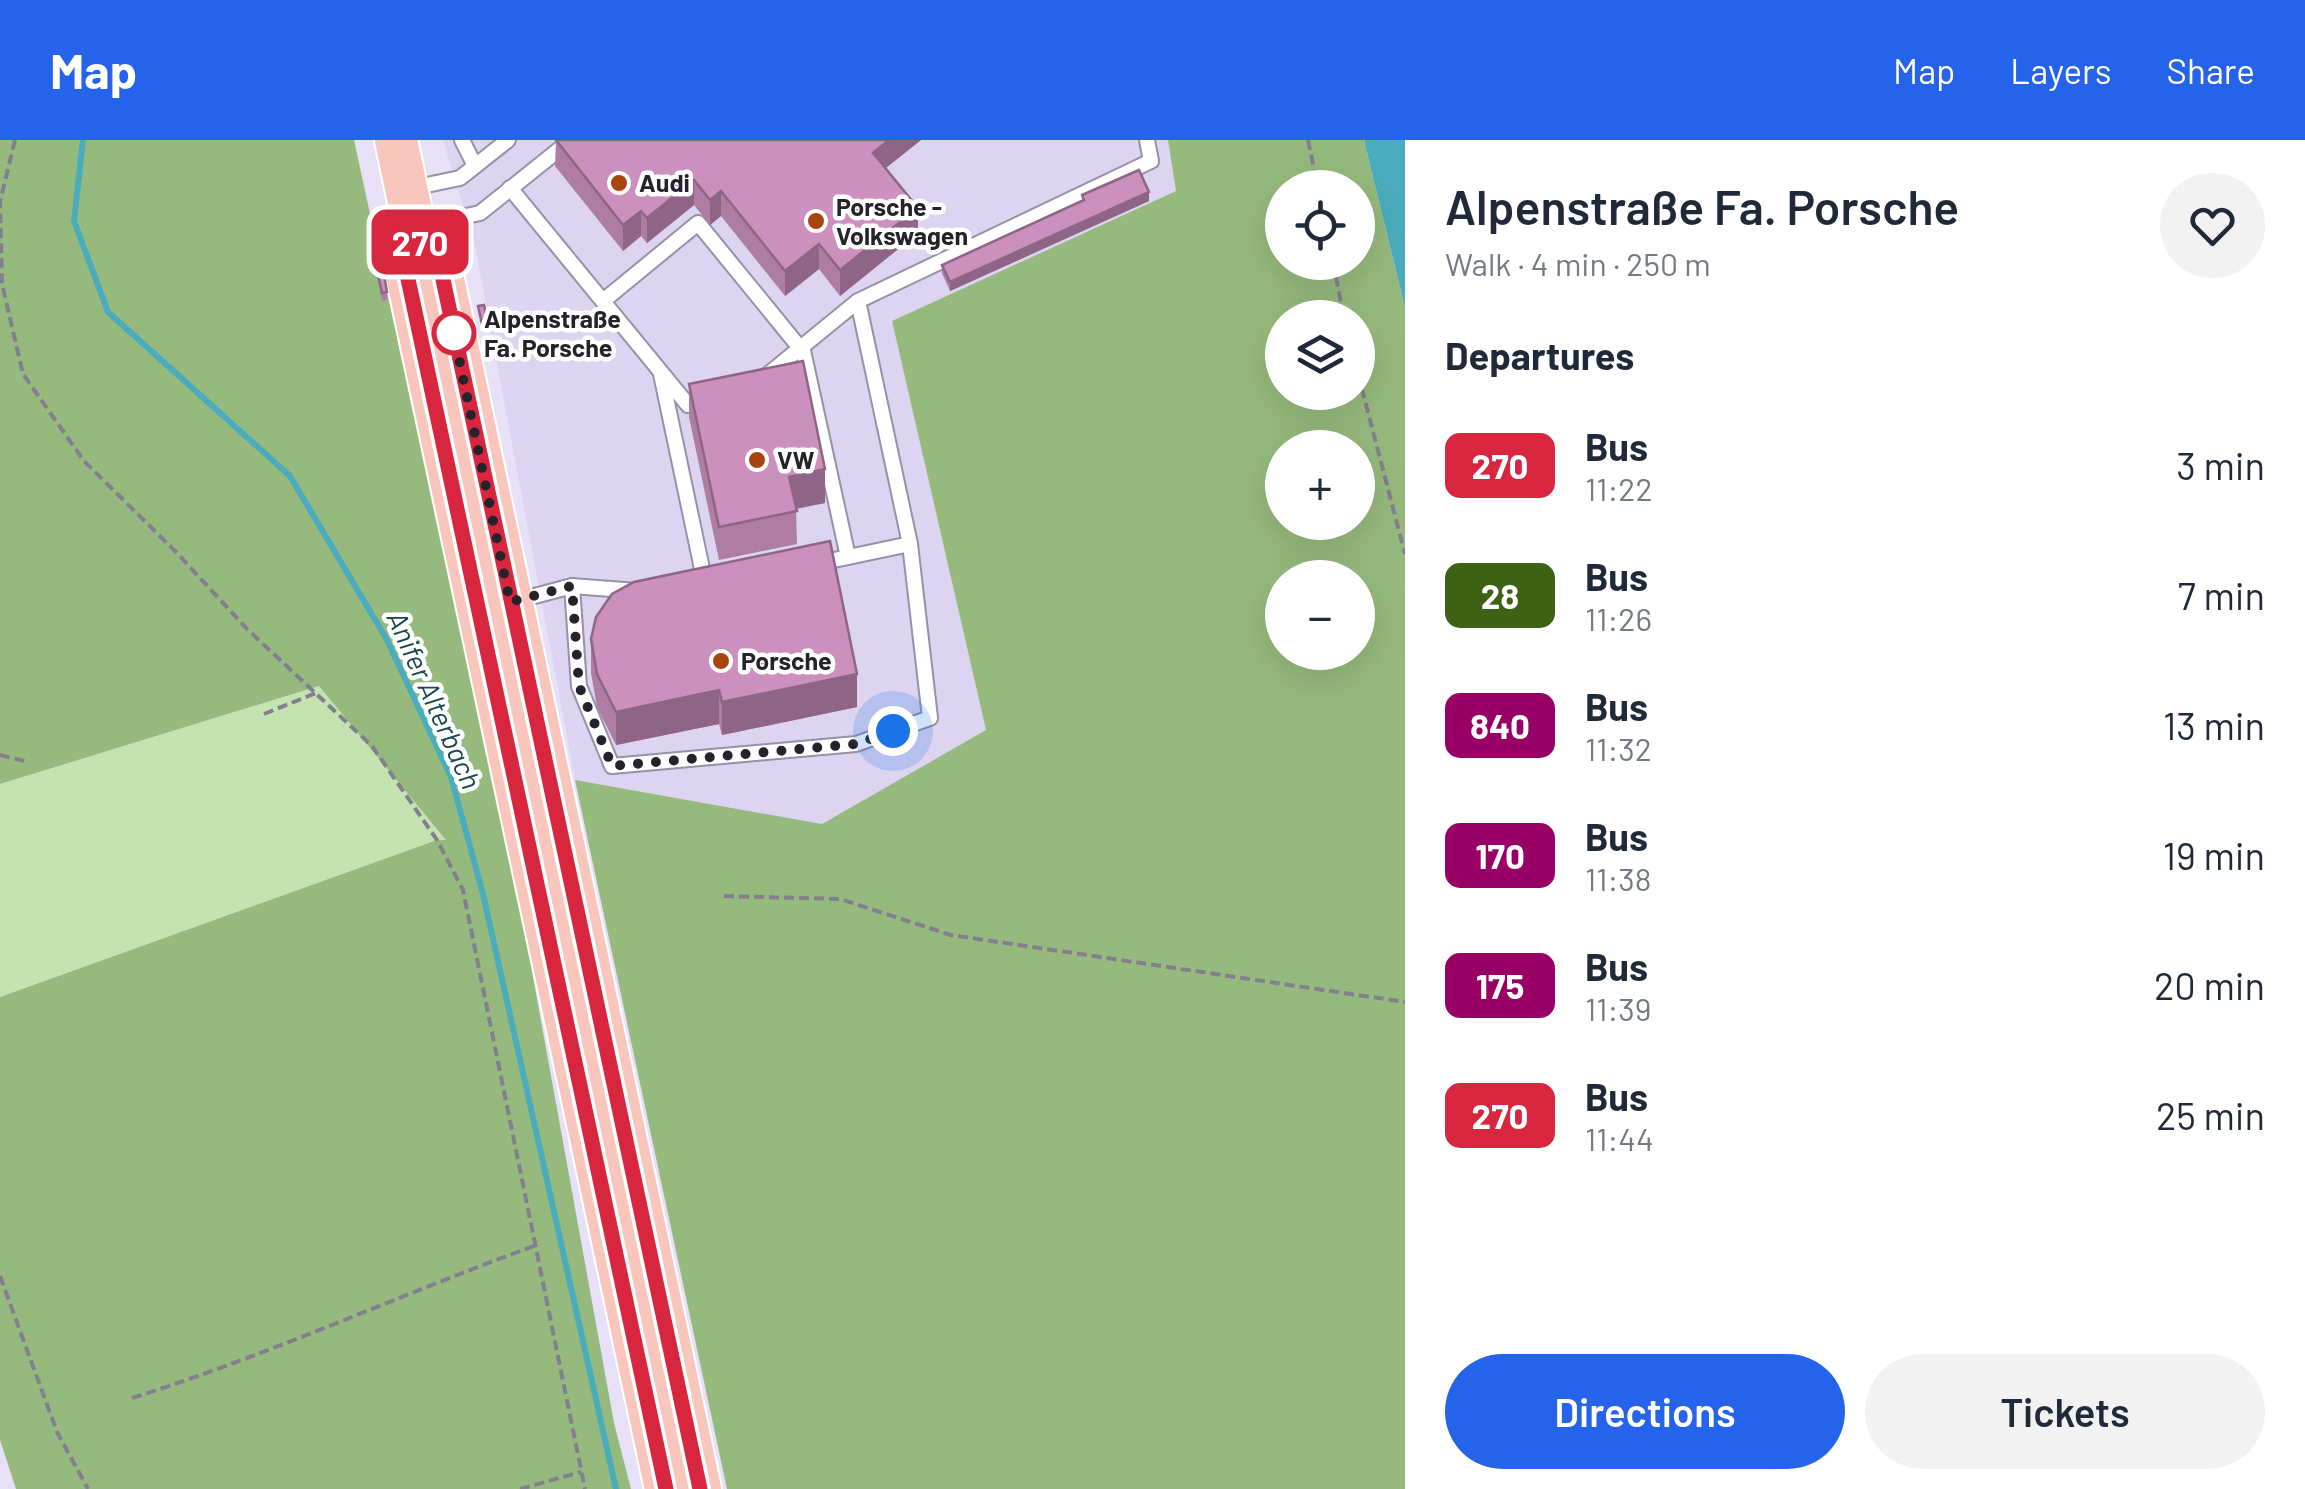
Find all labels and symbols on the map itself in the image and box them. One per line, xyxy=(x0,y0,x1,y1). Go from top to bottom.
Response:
place label: Audi xyxy=(639,167,690,197)
marker: Audi xyxy=(608,172,630,194)
place label: Porsche - Volkswagen xyxy=(836,191,968,250)
line badge: 270 xyxy=(362,210,478,274)
marker: Porsche - Volkswagen xyxy=(805,210,827,232)
place label: Alpenstraße Fa. Porsche xyxy=(484,303,621,362)
marker: Alpenstraße Fa. Porsche xyxy=(433,312,475,354)
place label: VW xyxy=(777,444,815,474)
marker: VW xyxy=(746,449,768,471)
water label: Anifer Alterbach xyxy=(381,605,489,794)
place label: Porsche xyxy=(741,645,832,675)
marker: Porsche xyxy=(710,650,732,672)
your location xyxy=(868,706,918,756)

